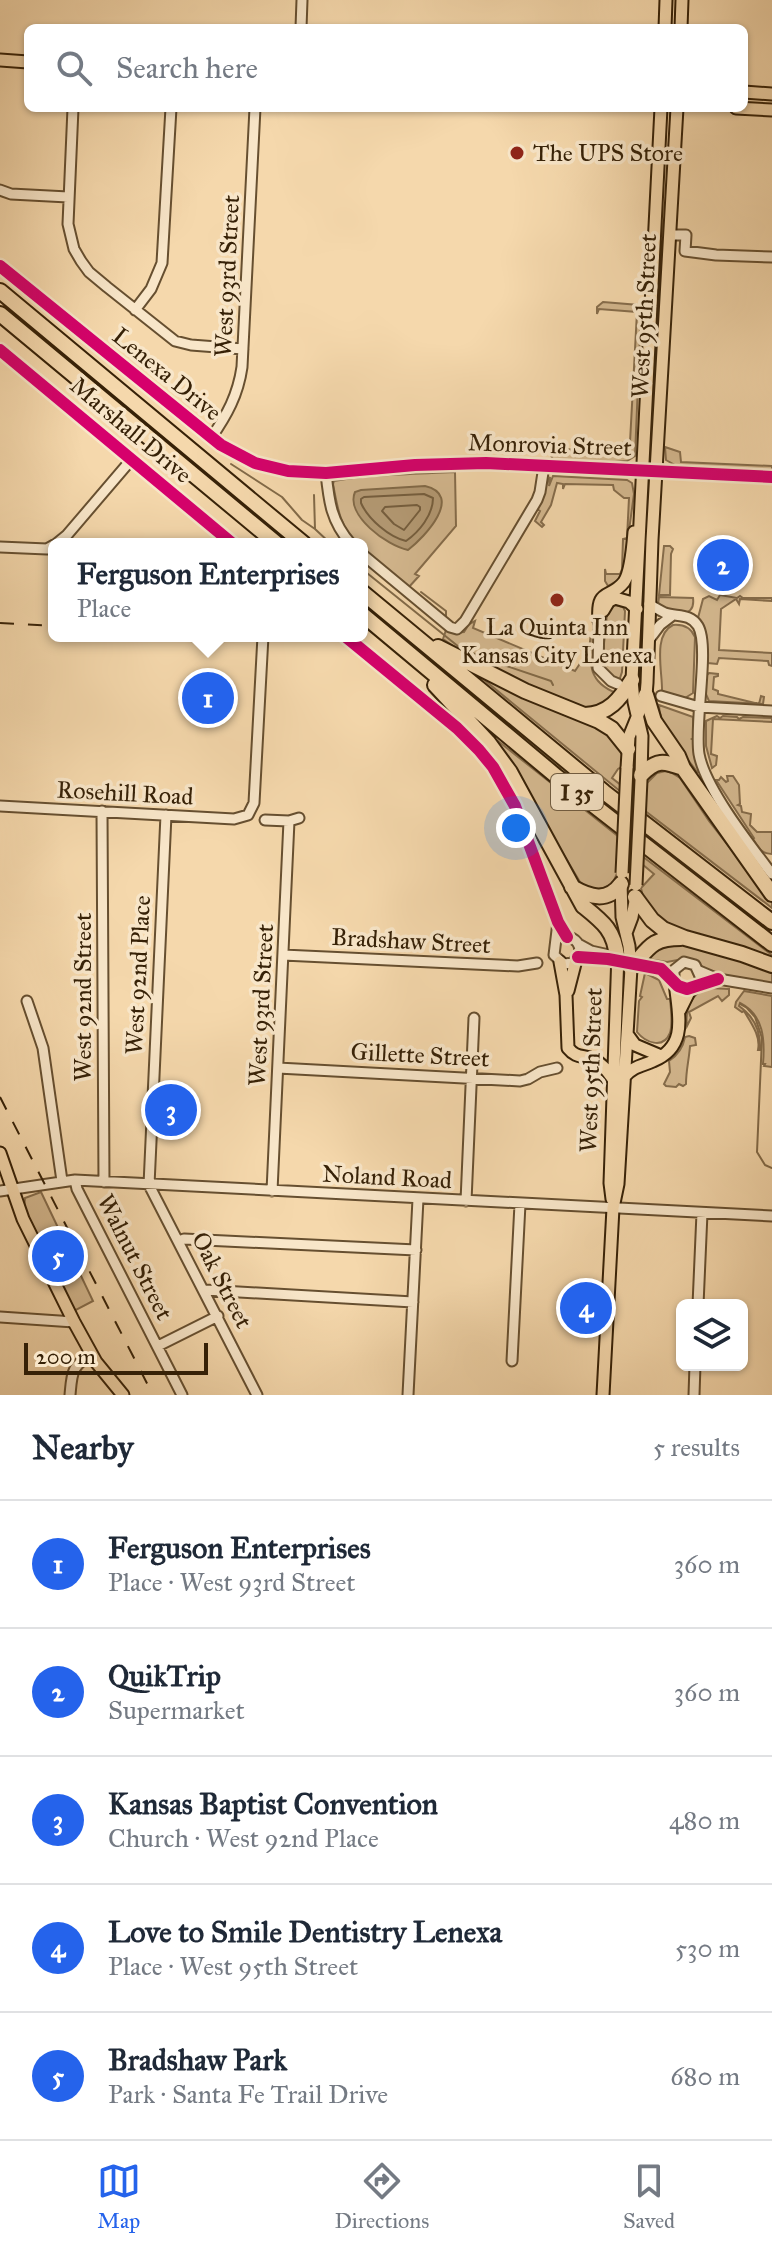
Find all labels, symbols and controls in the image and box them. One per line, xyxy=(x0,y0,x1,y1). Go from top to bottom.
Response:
search box xyxy=(24,24,748,112)
icon: search xyxy=(52,46,96,90)
text: Search here xyxy=(116,50,258,86)
place label: The UPS Store xyxy=(533,138,683,168)
marker: The UPS Store xyxy=(508,144,526,162)
street label: West 93rd Street xyxy=(208,194,246,358)
street label: West 95th Street xyxy=(625,232,663,399)
street label: Lenexa Drive xyxy=(106,321,228,427)
street label: Marshall Drive xyxy=(64,370,198,490)
street label: Monrovia Street xyxy=(468,427,633,463)
pin: 2 xyxy=(697,535,749,595)
popup xyxy=(48,538,368,642)
text: Ferguson Enterprises xyxy=(77,556,339,592)
marker: La Quinta Inn Kansas City Lenexa xyxy=(548,591,566,609)
text: Place xyxy=(77,592,131,624)
place label: La Quinta Inn Kansas City Lenexa xyxy=(461,612,654,670)
pin: 1 xyxy=(182,668,234,728)
street label: Rosehill Road xyxy=(56,774,194,812)
road number: I 35 xyxy=(551,774,603,810)
your location xyxy=(496,808,536,848)
street label: West 92nd Place xyxy=(119,895,157,1055)
street label: West 92nd Street xyxy=(68,912,98,1081)
street label: Bradshaw Street xyxy=(331,922,492,960)
street label: West 93rd Street xyxy=(242,923,280,1087)
street label: West 95th Street xyxy=(573,987,609,1153)
street label: Gillette Street xyxy=(350,1036,491,1074)
pin: 3 xyxy=(145,1080,197,1140)
street label: Noland Road xyxy=(321,1159,453,1195)
street label: Walnut Street xyxy=(90,1189,180,1325)
pin: 5 xyxy=(32,1226,84,1286)
street label: Oak Street xyxy=(185,1227,259,1334)
pin: 4 xyxy=(560,1278,612,1338)
map controls xyxy=(676,1299,748,1371)
button: layers xyxy=(676,1299,748,1371)
scale bar xyxy=(24,1339,208,1375)
text: 200 m xyxy=(36,1343,96,1370)
text: Nearby xyxy=(32,1427,134,1468)
text: 5 results xyxy=(653,1431,740,1463)
text: Ferguson Enterprises xyxy=(108,1530,371,1566)
text: 1 xyxy=(53,1548,63,1580)
text: 360 m xyxy=(674,1548,740,1580)
text: Place · West 93rd Street xyxy=(108,1566,356,1598)
text: QuikTrip xyxy=(108,1658,221,1694)
text: 2 xyxy=(52,1676,64,1708)
text: 360 m xyxy=(674,1676,740,1708)
text: Supermarket xyxy=(108,1694,245,1726)
text: Kansas Baptist Convention xyxy=(108,1786,438,1822)
text: 3 xyxy=(53,1804,63,1836)
text: 480 m xyxy=(669,1804,740,1836)
text: Church · West 92nd Place xyxy=(108,1822,379,1854)
text: Love to Smile Dentistry Lenexa xyxy=(108,1914,502,1950)
text: 4 xyxy=(51,1932,65,1964)
text: 530 m xyxy=(675,1932,740,1964)
text: Place · West 95th Street xyxy=(108,1950,358,1982)
text: Bradshaw Park xyxy=(108,2042,287,2078)
text: 5 xyxy=(52,2060,64,2092)
text: 680 m xyxy=(670,2060,740,2092)
text: Park · Santa Fe Trail Drive xyxy=(108,2078,388,2110)
tab: Map xyxy=(97,2159,141,2234)
tab: Directions xyxy=(334,2159,429,2234)
tab: Saved xyxy=(623,2159,675,2234)

